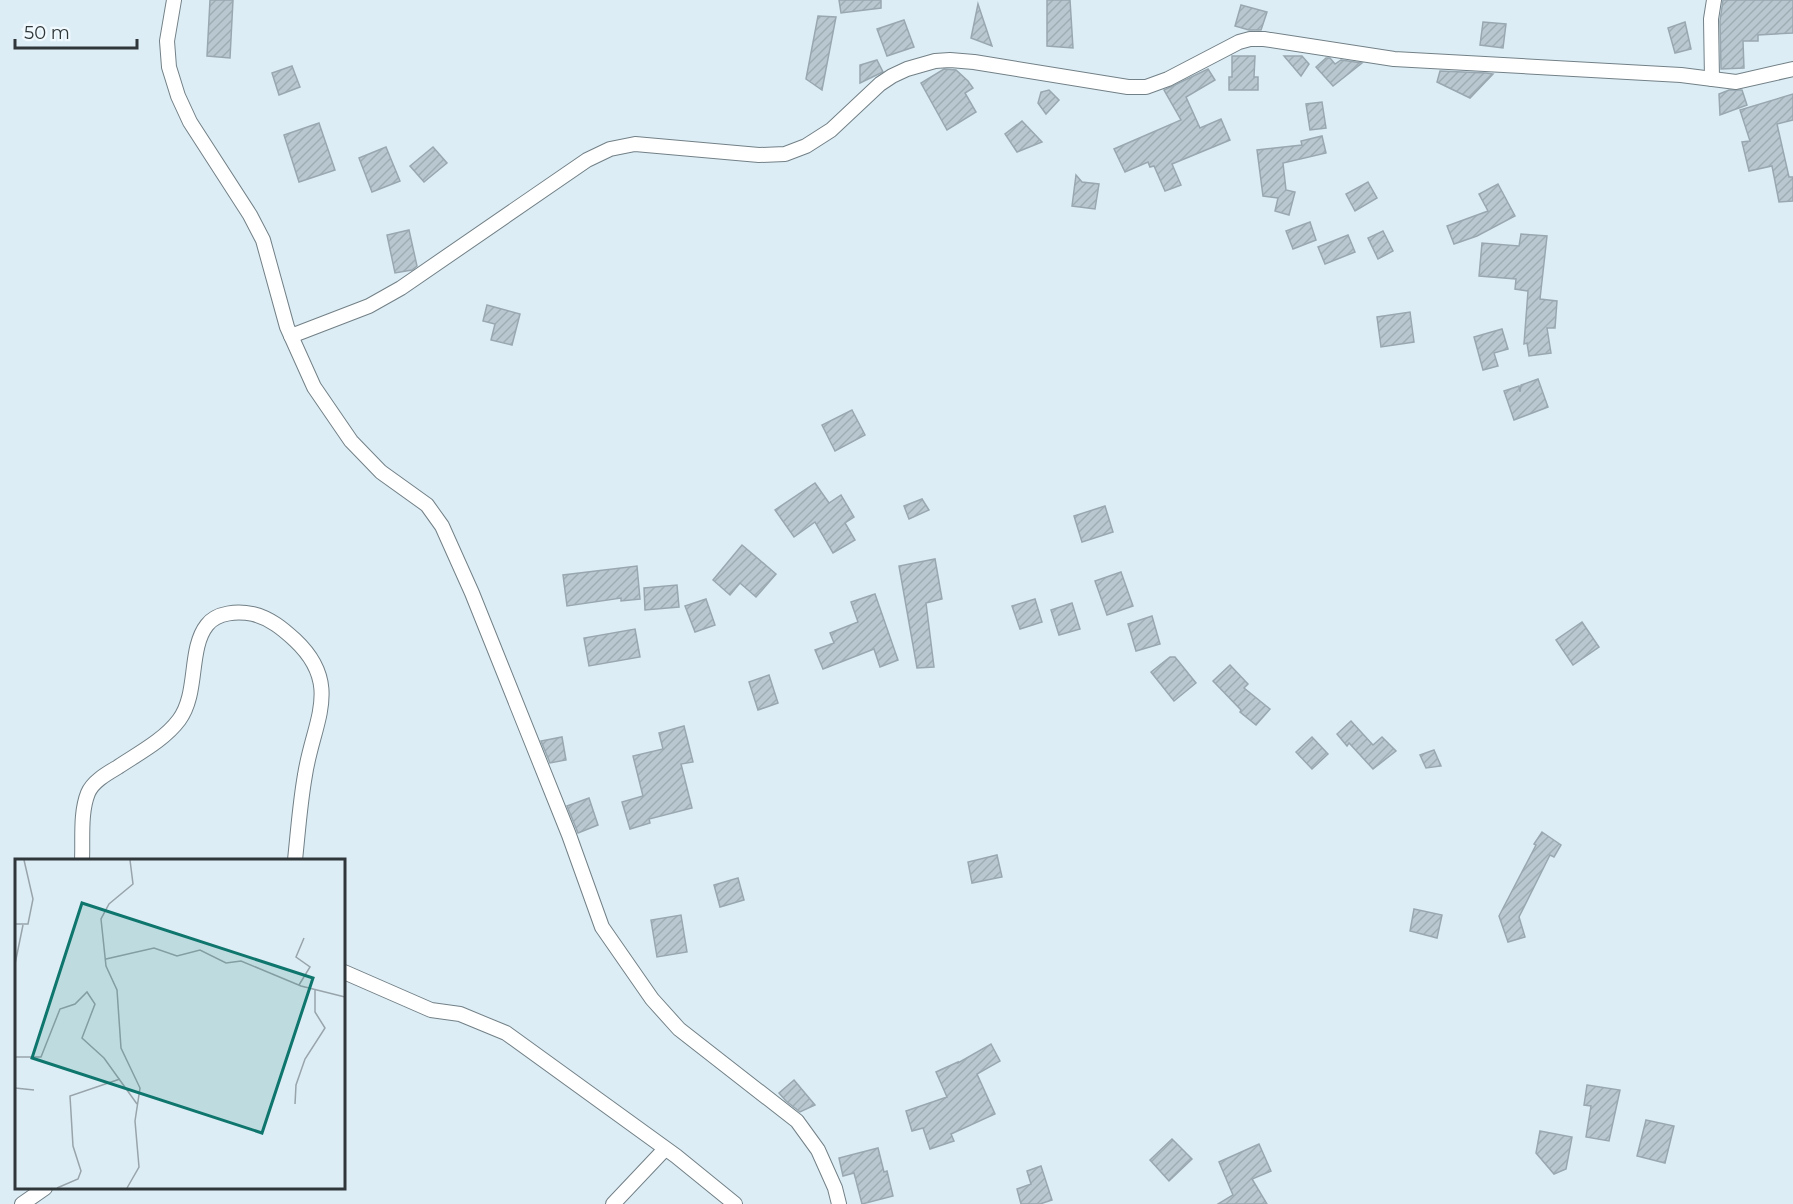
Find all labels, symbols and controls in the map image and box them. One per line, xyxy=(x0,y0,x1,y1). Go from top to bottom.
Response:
scale bar xyxy=(15,12,136,50)
text: 50 m xyxy=(24,22,70,44)
inset map xyxy=(15,859,345,1189)

